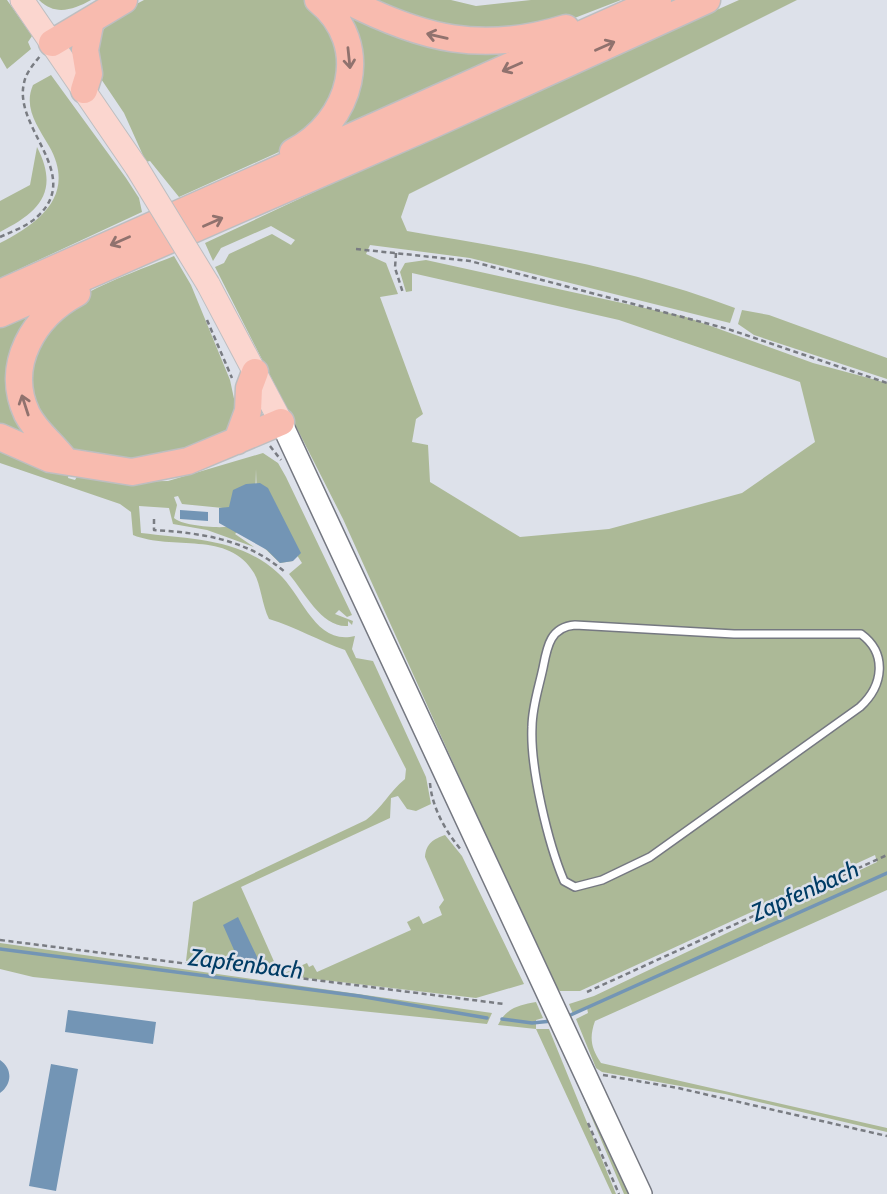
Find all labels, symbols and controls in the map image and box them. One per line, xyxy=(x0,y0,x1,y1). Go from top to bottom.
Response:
one-way arrow xyxy=(426,29,449,43)
one-way arrow xyxy=(594,39,616,52)
one-way arrow xyxy=(343,46,356,69)
one-way arrow xyxy=(502,60,523,74)
one-way arrow xyxy=(202,214,224,227)
one-way arrow xyxy=(110,235,132,248)
one-way arrow xyxy=(17,394,30,416)
water label: Zapfenbach xyxy=(745,854,863,928)
water label: Zapfenbach xyxy=(186,942,305,985)

